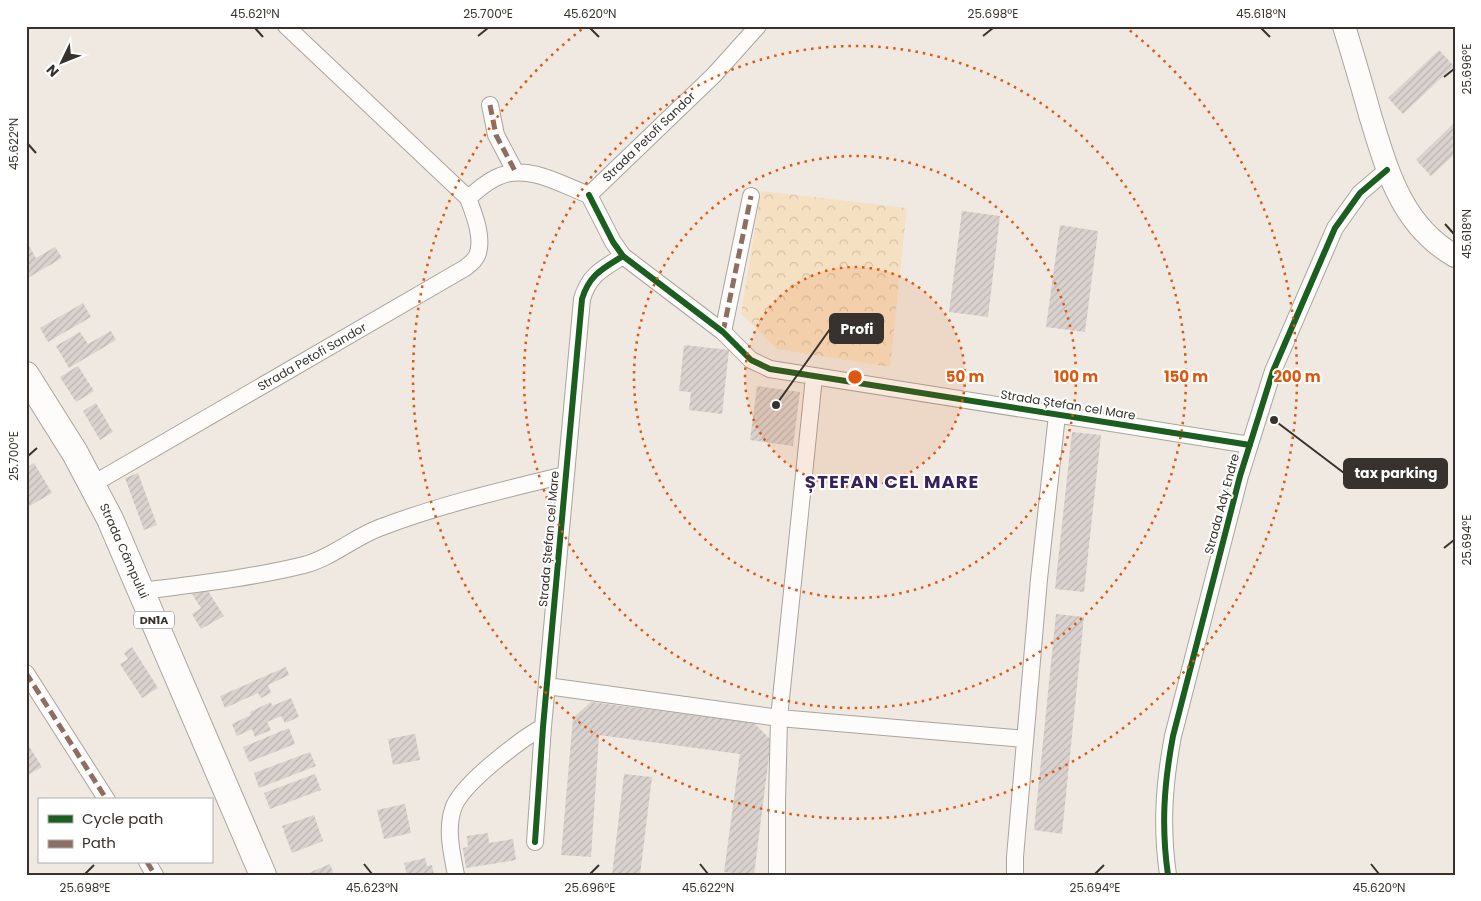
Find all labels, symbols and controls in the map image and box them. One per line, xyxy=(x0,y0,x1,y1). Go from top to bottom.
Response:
text: 45.621°N xyxy=(230,5,280,22)
text: 25.700°E xyxy=(463,5,513,22)
text: 45.620°N xyxy=(563,5,617,22)
text: 25.698°E xyxy=(968,5,1018,22)
text: 45.618°N xyxy=(1236,5,1286,22)
north arrow xyxy=(38,38,88,88)
text: 25.696°E xyxy=(1458,44,1475,94)
text: N xyxy=(42,60,63,82)
street label: Strada Petofi Sandor xyxy=(598,87,699,186)
text: 45.622°N xyxy=(5,118,22,170)
text: 45.618°N xyxy=(1458,209,1475,259)
callout: Profi xyxy=(830,314,883,343)
street label: Strada Petofi Sandor xyxy=(254,318,370,395)
text: Profi xyxy=(841,319,873,339)
text: 50 m xyxy=(946,366,984,387)
text: 100 m xyxy=(1054,366,1098,387)
text: 150 m xyxy=(1164,366,1208,387)
text: 200 m xyxy=(1273,366,1321,387)
centre of rings xyxy=(846,368,864,386)
street label: Strada Ștefan cel Mare xyxy=(999,385,1137,424)
text: 25.700°E xyxy=(5,431,22,481)
street label: Strada Ady Endre xyxy=(1200,452,1243,556)
callout: tax parking xyxy=(1344,459,1447,488)
text: tax parking xyxy=(1354,463,1438,483)
district label: ȘTEFAN CEL MARE xyxy=(805,469,979,494)
street label: Strada Ștefan cel Mare xyxy=(534,470,563,608)
street label: Strada Câmpului xyxy=(96,500,153,601)
text: 25.694°E xyxy=(1458,515,1475,565)
road number: DN1A xyxy=(134,612,174,628)
legend xyxy=(38,798,212,864)
text: Cycle path xyxy=(82,808,163,829)
text: Path xyxy=(82,832,116,853)
text: 25.698°E xyxy=(60,879,110,896)
text: 45.623°N xyxy=(346,879,398,896)
text: 25.696°E xyxy=(565,879,615,896)
text: 45.622°N xyxy=(682,879,734,896)
text: 25.694°E xyxy=(1070,879,1120,896)
text: 45.620°N xyxy=(1352,879,1406,896)

